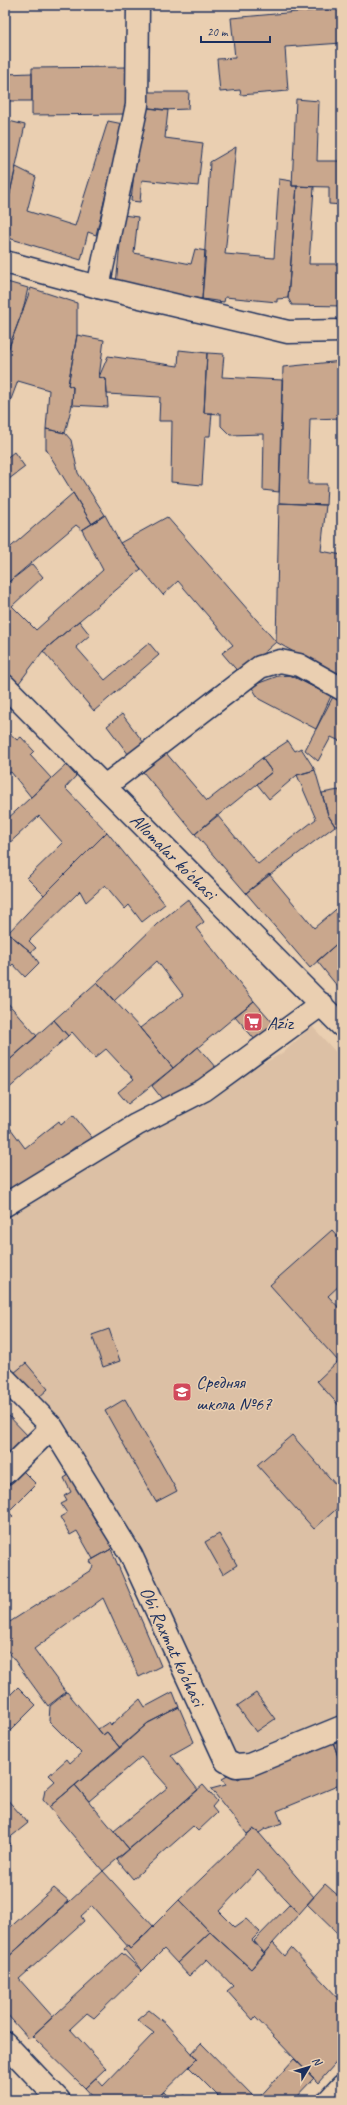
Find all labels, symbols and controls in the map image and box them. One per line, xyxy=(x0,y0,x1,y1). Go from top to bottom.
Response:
scale bar xyxy=(201,18,270,44)
text: 20 m xyxy=(207,24,229,40)
street label: Allomalar ko'chasi xyxy=(125,808,223,907)
supermarket icon: Aziz xyxy=(242,1011,264,1033)
place label: Aziz xyxy=(267,1011,295,1035)
place label: Средняя школа №67 xyxy=(196,1370,273,1416)
school or university icon: Средняя школа №67 xyxy=(171,1381,193,1403)
street label: Obi Raxmat ko'chasi xyxy=(134,1583,211,1712)
north arrow xyxy=(289,2047,329,2087)
text: N xyxy=(309,2054,326,2070)

